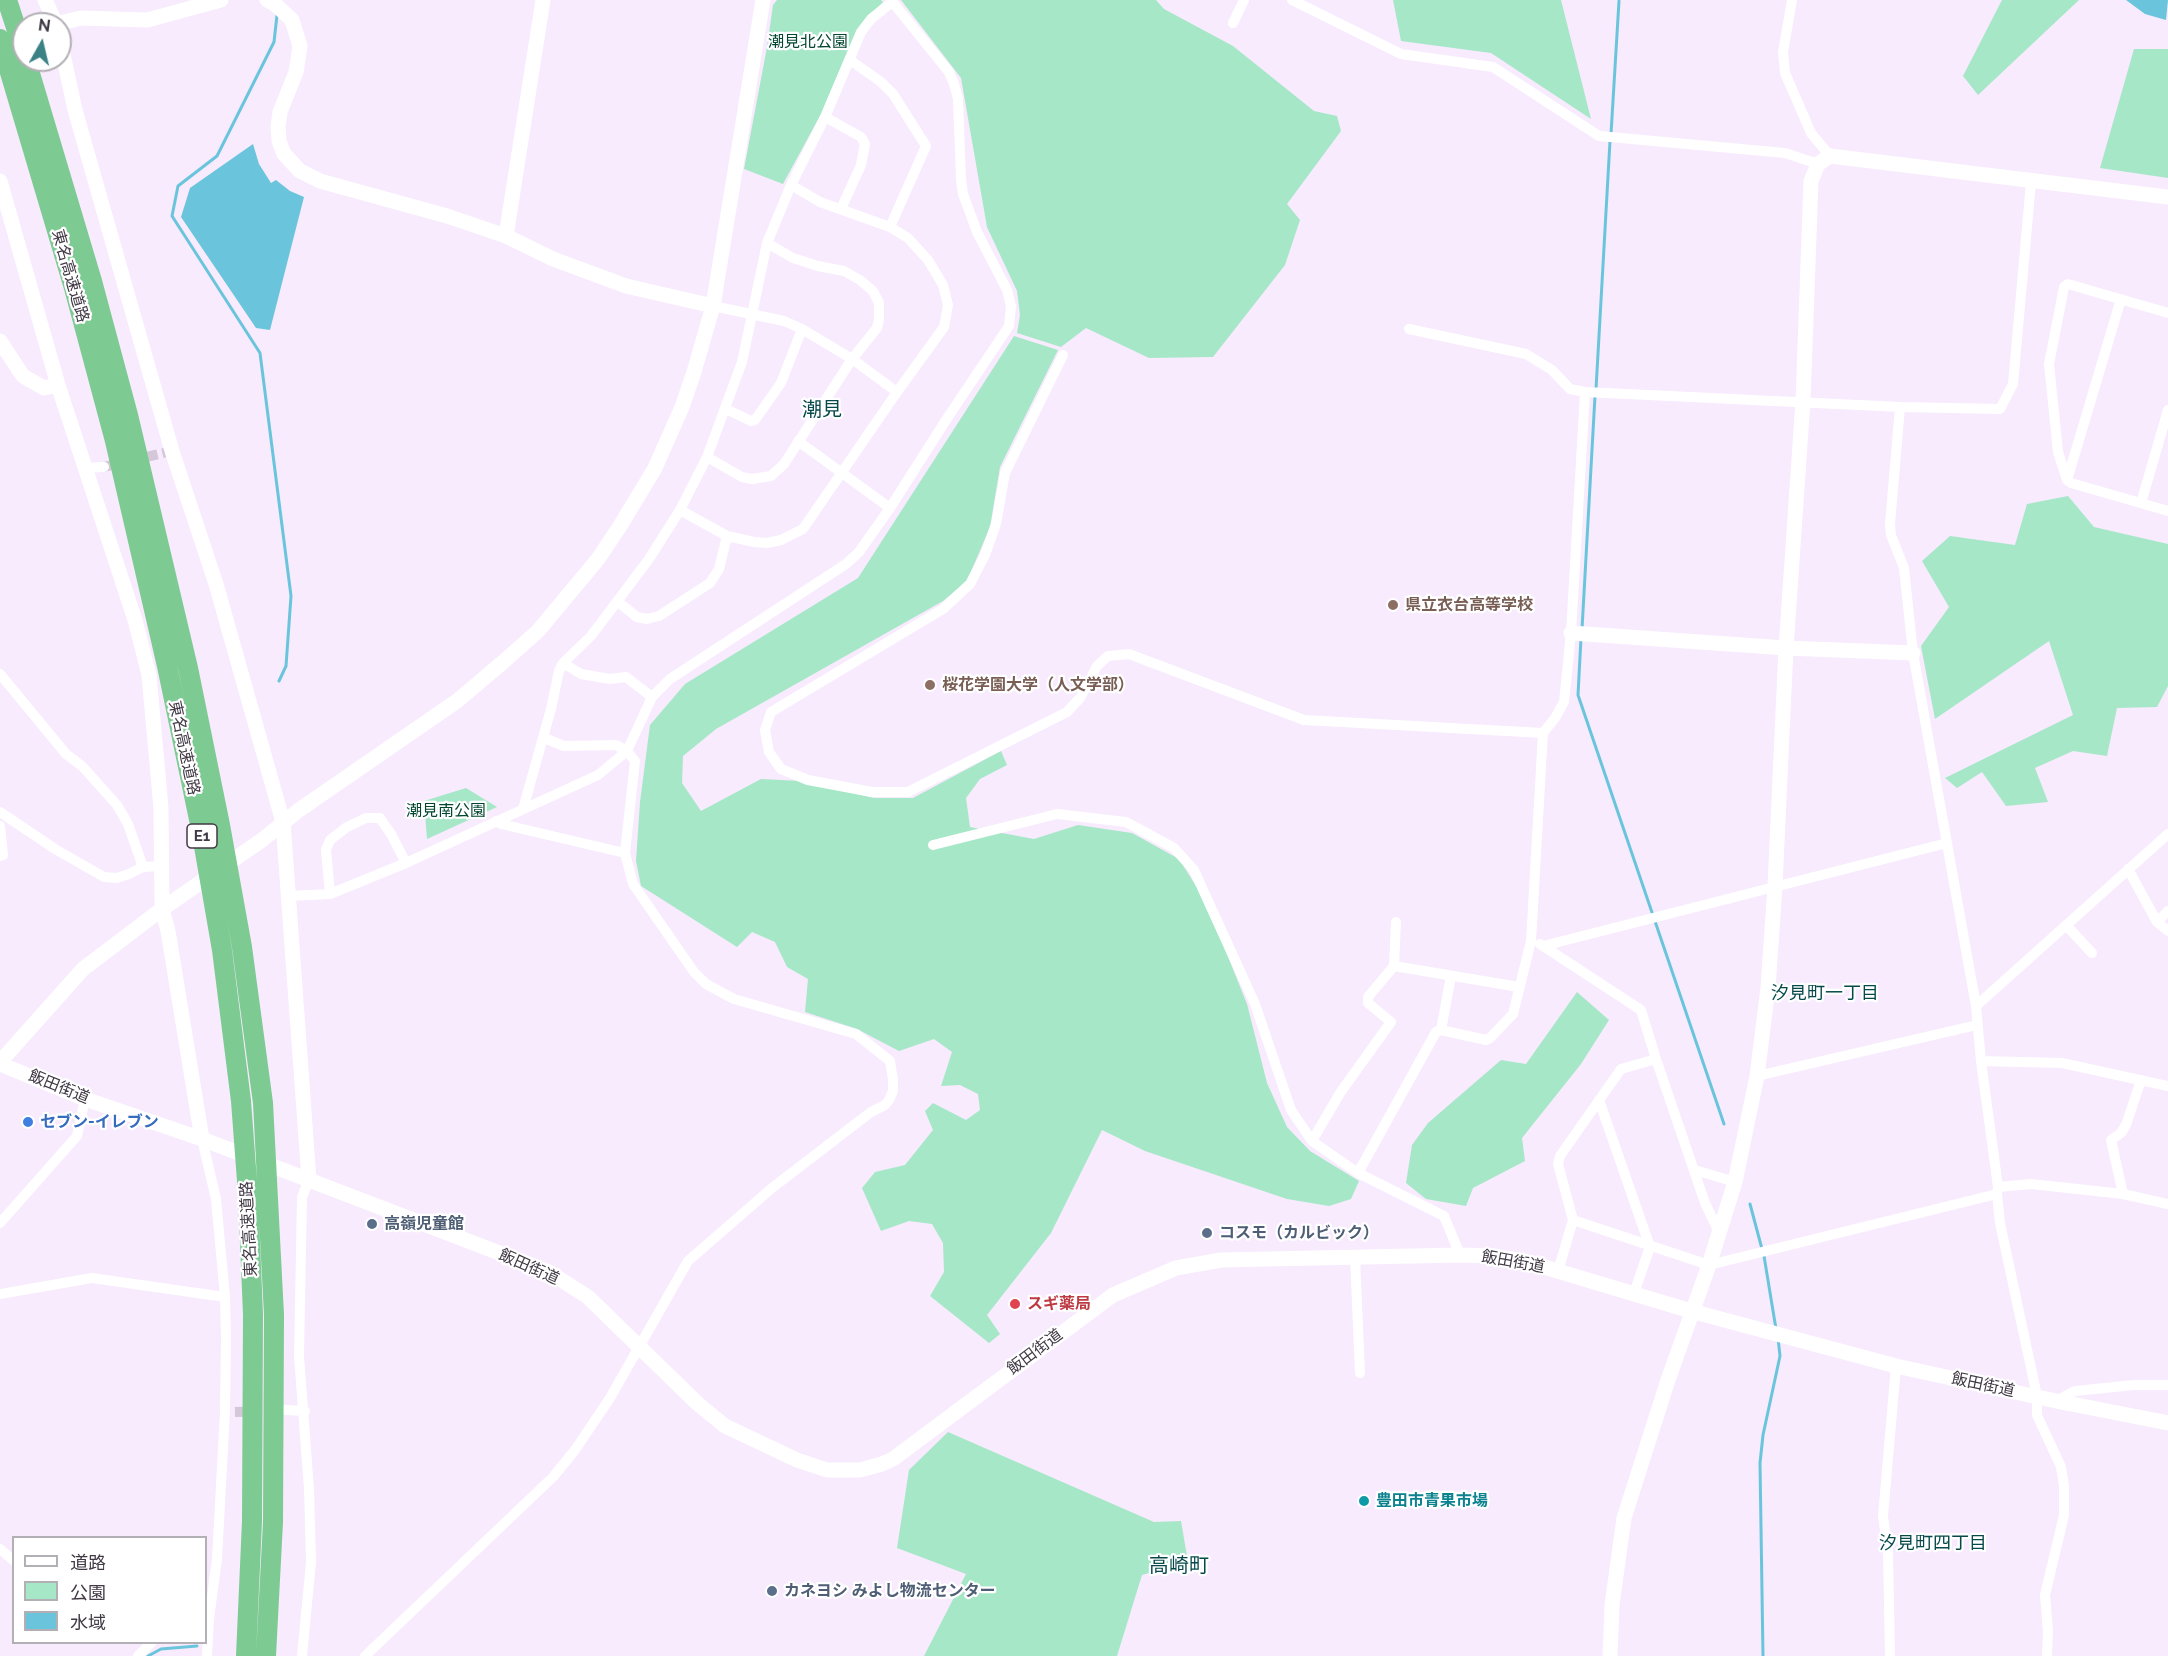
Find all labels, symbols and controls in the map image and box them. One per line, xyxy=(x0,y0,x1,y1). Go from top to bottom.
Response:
north arrow xyxy=(12,12,72,72)
text: N xyxy=(37,15,52,36)
park label: 潮見北公園 xyxy=(768,32,848,52)
street label: 東名高速道路 xyxy=(48,227,92,325)
district label: 潮見 xyxy=(802,398,842,422)
place label: 県立衣台高等学校 xyxy=(1405,595,1533,615)
marker: 県立衣台高等学校 xyxy=(1386,598,1400,612)
place label: 桜花学園大学（人文学部） xyxy=(942,675,1134,695)
marker: 桜花学園大学（人文学部） xyxy=(923,678,937,692)
street label: 東名高速道路 xyxy=(165,699,203,797)
park label: 潮見南公園 xyxy=(406,801,486,821)
road number: E1 xyxy=(187,824,217,848)
district label: 汐見町一丁目 xyxy=(1771,983,1879,1005)
street label: 飯田街道 xyxy=(26,1066,92,1108)
place label: セブン-イレブン xyxy=(40,1112,159,1132)
marker: セブン-イレブン xyxy=(21,1115,35,1129)
street label: 東名高速道路 xyxy=(237,1181,261,1277)
place label: 高嶺児童館 xyxy=(384,1214,464,1234)
marker: 高嶺児童館 xyxy=(365,1217,379,1231)
place label: コスモ（カルビック） xyxy=(1219,1223,1379,1243)
marker: コスモ（カルビック） xyxy=(1200,1226,1214,1240)
street label: 飯田街道 xyxy=(496,1245,562,1289)
street label: 飯田街道 xyxy=(1480,1247,1546,1277)
place label: スギ薬局 xyxy=(1027,1294,1091,1314)
marker: スギ薬局 xyxy=(1008,1297,1022,1311)
street label: 飯田街道 xyxy=(1004,1325,1066,1379)
street label: 飯田街道 xyxy=(1950,1369,2016,1401)
place label: 豊田市青果市場 xyxy=(1376,1491,1488,1511)
marker: 豊田市青果市場 xyxy=(1357,1494,1371,1508)
district label: 汐見町四丁目 xyxy=(1879,1533,1987,1555)
legend xyxy=(12,1536,207,1644)
text: 道路 xyxy=(70,1552,106,1573)
district label: 高崎町 xyxy=(1149,1554,1209,1578)
place label: カネヨシ みよし物流センター xyxy=(784,1581,996,1601)
text: 公園 xyxy=(70,1582,106,1603)
marker: カネヨシ みよし物流センター xyxy=(765,1584,779,1598)
text: 水域 xyxy=(70,1612,106,1633)

